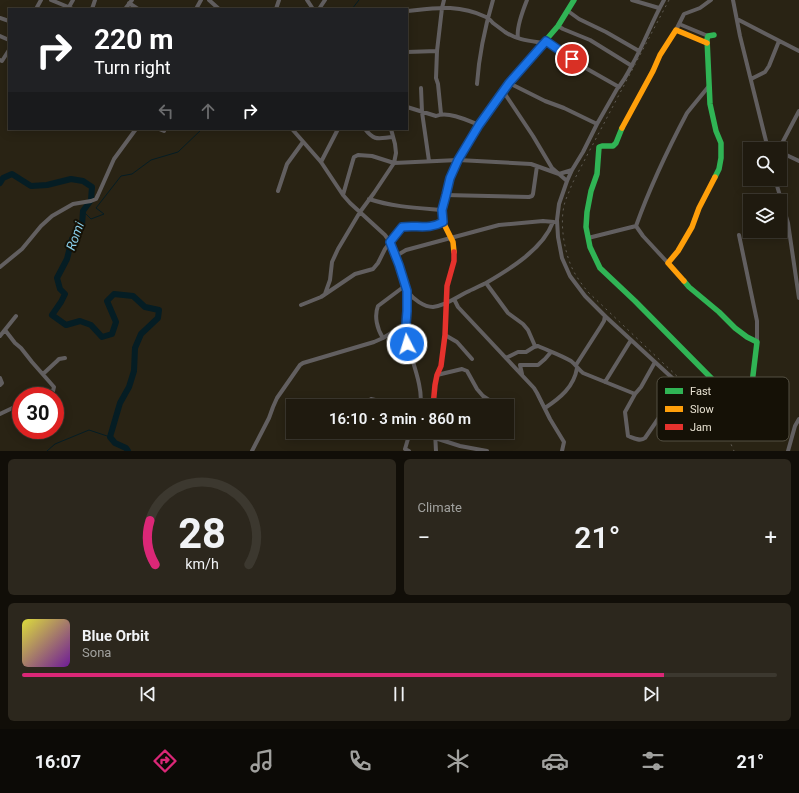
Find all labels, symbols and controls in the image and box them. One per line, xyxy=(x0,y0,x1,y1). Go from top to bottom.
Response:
text: 220 m xyxy=(94,23,173,56)
icon: right xyxy=(28,24,80,76)
pin xyxy=(555,42,589,76)
icon: arrive xyxy=(561,48,583,70)
text: Turn right xyxy=(94,57,171,78)
icon: left xyxy=(155,100,177,122)
icon: ahead xyxy=(197,100,219,122)
icon: right xyxy=(239,100,261,122)
map controls xyxy=(743,142,787,238)
button: search xyxy=(743,142,787,186)
button: layers xyxy=(743,194,787,238)
water label: Romi xyxy=(63,219,87,252)
position arrow xyxy=(386,323,428,365)
legend xyxy=(657,377,789,441)
text: Fast xyxy=(690,385,712,398)
speed limit sign: 30 xyxy=(12,387,64,439)
text: Slow xyxy=(690,403,714,416)
text: 16:10 · 3 min · 860 m xyxy=(329,410,471,428)
text: Jam xyxy=(690,421,712,434)
text: Climate xyxy=(418,500,462,515)
text: 28 xyxy=(178,509,226,558)
text: 21° xyxy=(574,520,620,555)
text: − xyxy=(418,525,430,550)
text: + xyxy=(765,525,777,550)
text: km/h xyxy=(185,556,219,572)
text: Blue Orbit xyxy=(82,627,149,645)
text: Sona xyxy=(82,645,111,660)
icon: previous xyxy=(137,683,159,705)
icon: pause xyxy=(388,683,410,705)
icon: next xyxy=(640,683,662,705)
icon: directions xyxy=(151,747,179,775)
icon: music xyxy=(248,747,276,775)
icon: phone xyxy=(346,747,374,775)
icon: climate xyxy=(444,747,472,775)
icon: car xyxy=(541,747,569,775)
icon: filters xyxy=(639,747,667,775)
text: 16:07 xyxy=(35,751,81,772)
text: 21° xyxy=(736,751,764,772)

